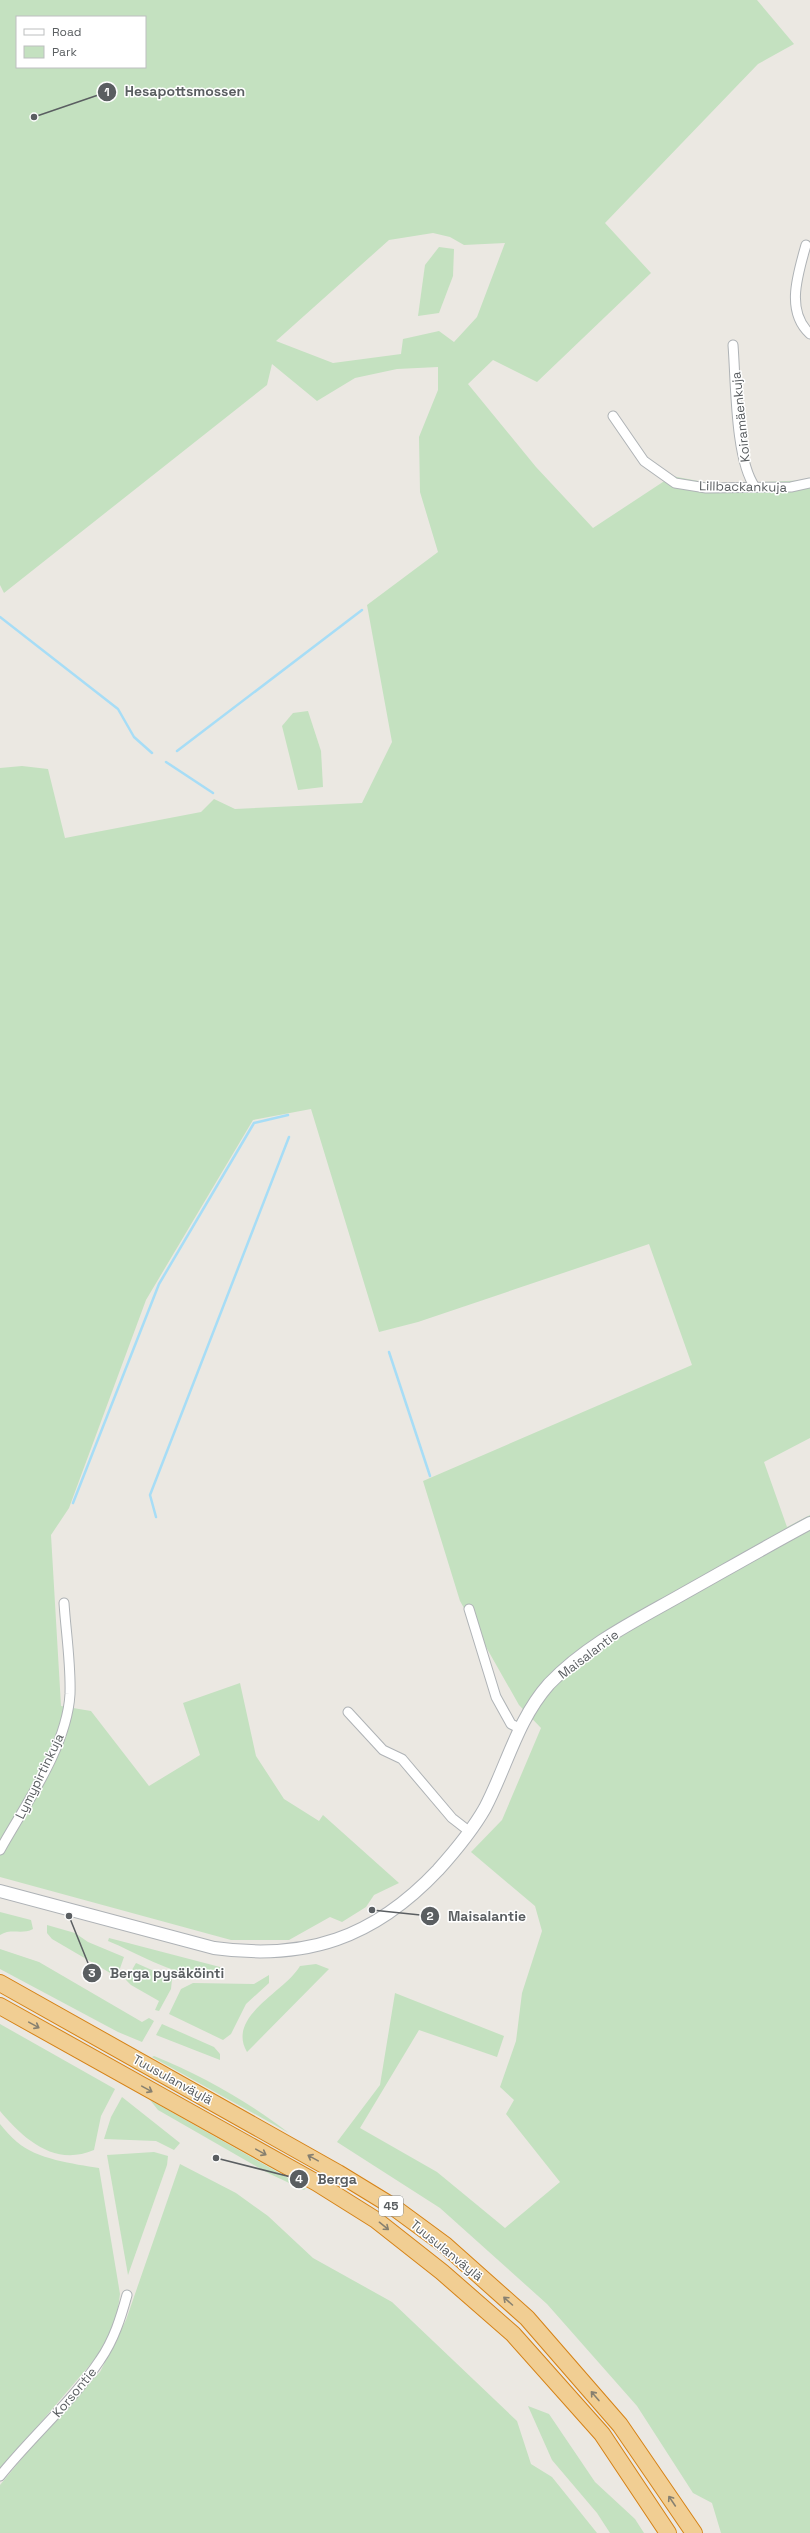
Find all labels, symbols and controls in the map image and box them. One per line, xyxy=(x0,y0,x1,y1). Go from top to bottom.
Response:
legend xyxy=(16,16,146,68)
text: Road xyxy=(52,24,81,40)
text: Park xyxy=(52,44,77,60)
callout: Hesapottsmossen xyxy=(97,79,254,105)
text: Hesapottsmossen xyxy=(125,82,245,100)
text: 1 xyxy=(104,84,110,100)
street label: Koiramäenkuja xyxy=(727,370,754,463)
street label: Lillbackankuja xyxy=(699,477,788,496)
street label: Maisalantie xyxy=(555,1626,622,1683)
street label: Lymypirtinkuja xyxy=(11,1730,68,1822)
callout: Maisalantie xyxy=(420,1903,534,1929)
text: Maisalantie xyxy=(448,1907,526,1925)
text: 2 xyxy=(426,1908,434,1924)
callout: Berga pysäköinti xyxy=(82,1960,232,1986)
text: Berga pysäköinti xyxy=(110,1964,224,1982)
text: 3 xyxy=(88,1965,96,1981)
one-way arrow xyxy=(28,2022,40,2030)
street label: Tuusulanväylä xyxy=(130,2051,216,2109)
one-way arrow xyxy=(141,2085,153,2093)
one-way arrow xyxy=(255,2149,267,2157)
one-way arrow xyxy=(307,2154,319,2162)
callout: Berga xyxy=(289,2166,364,2192)
text: Berga xyxy=(317,2170,357,2188)
text: 4 xyxy=(295,2171,303,2187)
road number: 45 xyxy=(379,2196,403,2216)
street label: Tuusulanväylä xyxy=(407,2216,487,2285)
one-way arrow xyxy=(379,2222,390,2231)
one-way arrow xyxy=(502,2296,513,2305)
street label: Korsontie xyxy=(49,2364,100,2421)
one-way arrow xyxy=(591,2391,600,2402)
one-way arrow xyxy=(668,2496,676,2507)

